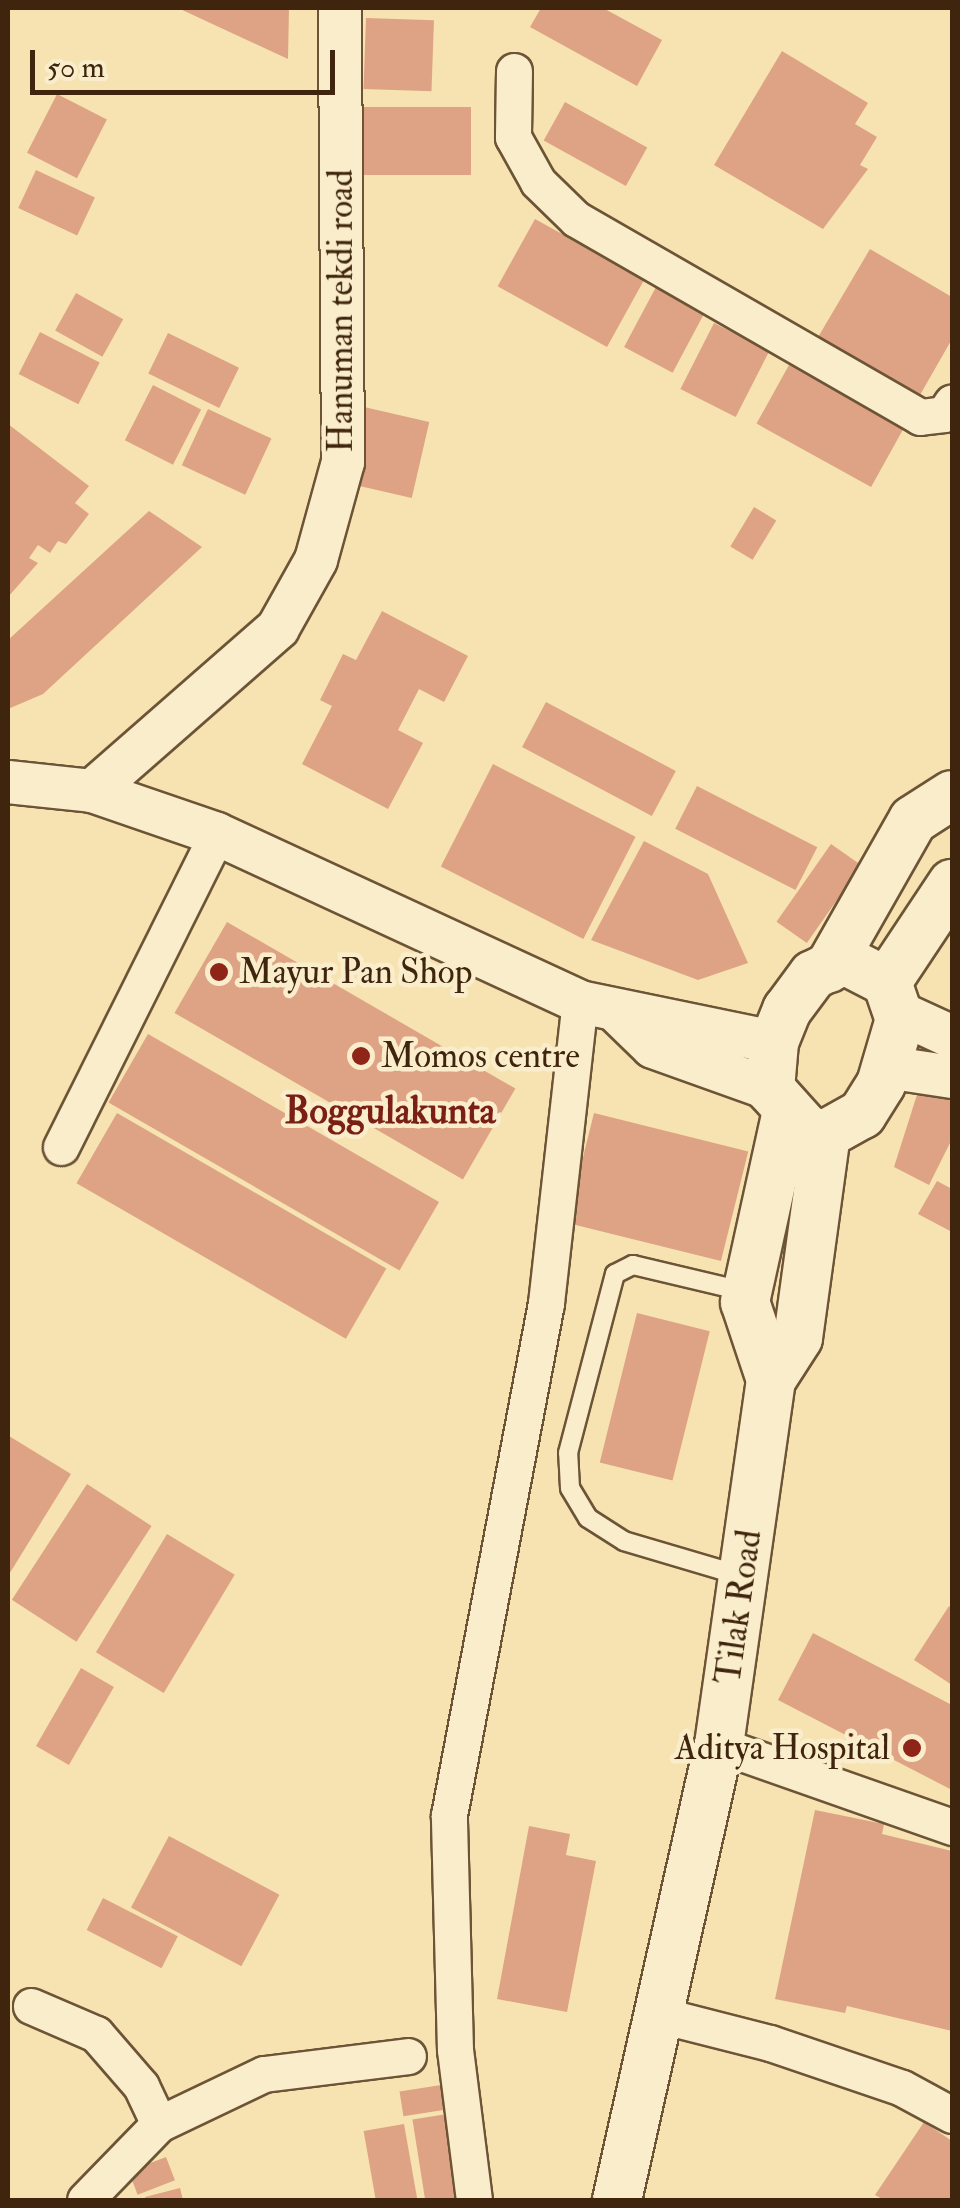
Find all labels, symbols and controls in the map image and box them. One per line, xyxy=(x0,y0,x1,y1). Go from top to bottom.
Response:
scale bar xyxy=(35,30,340,92)
text: 50 m xyxy=(47,49,105,86)
street label: Hanuman tekdi road xyxy=(320,169,362,453)
place label: Mayur Pan Shop xyxy=(239,951,472,993)
marker: Mayur Pan Shop xyxy=(208,961,230,983)
place label: Momos centre xyxy=(381,1035,580,1077)
marker: Momos centre xyxy=(350,1045,372,1067)
district label: Boggulakunta xyxy=(285,1089,495,1135)
street label: Tilak Road xyxy=(707,1527,771,1687)
place label: Aditya Hospital xyxy=(675,1727,890,1769)
marker: Aditya Hospital xyxy=(899,1735,925,1761)

